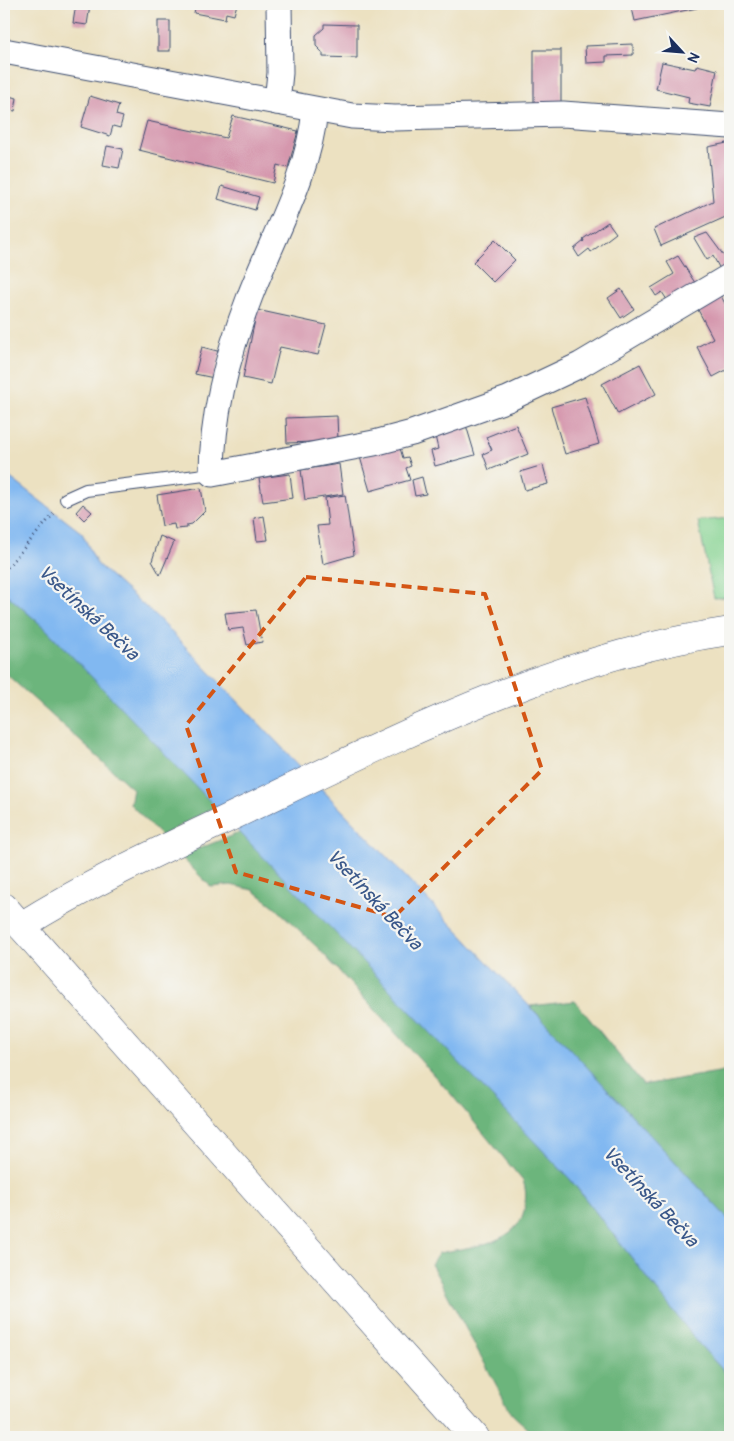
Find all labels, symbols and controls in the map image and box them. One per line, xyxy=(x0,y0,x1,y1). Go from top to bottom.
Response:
north arrow xyxy=(656,28,706,78)
text: N xyxy=(684,49,703,65)
water label: Vsetínská Bečva xyxy=(33,560,145,666)
water label: Vsetínská Bečva xyxy=(321,844,428,956)
water label: Vsetínská Bečva xyxy=(597,1141,704,1253)

